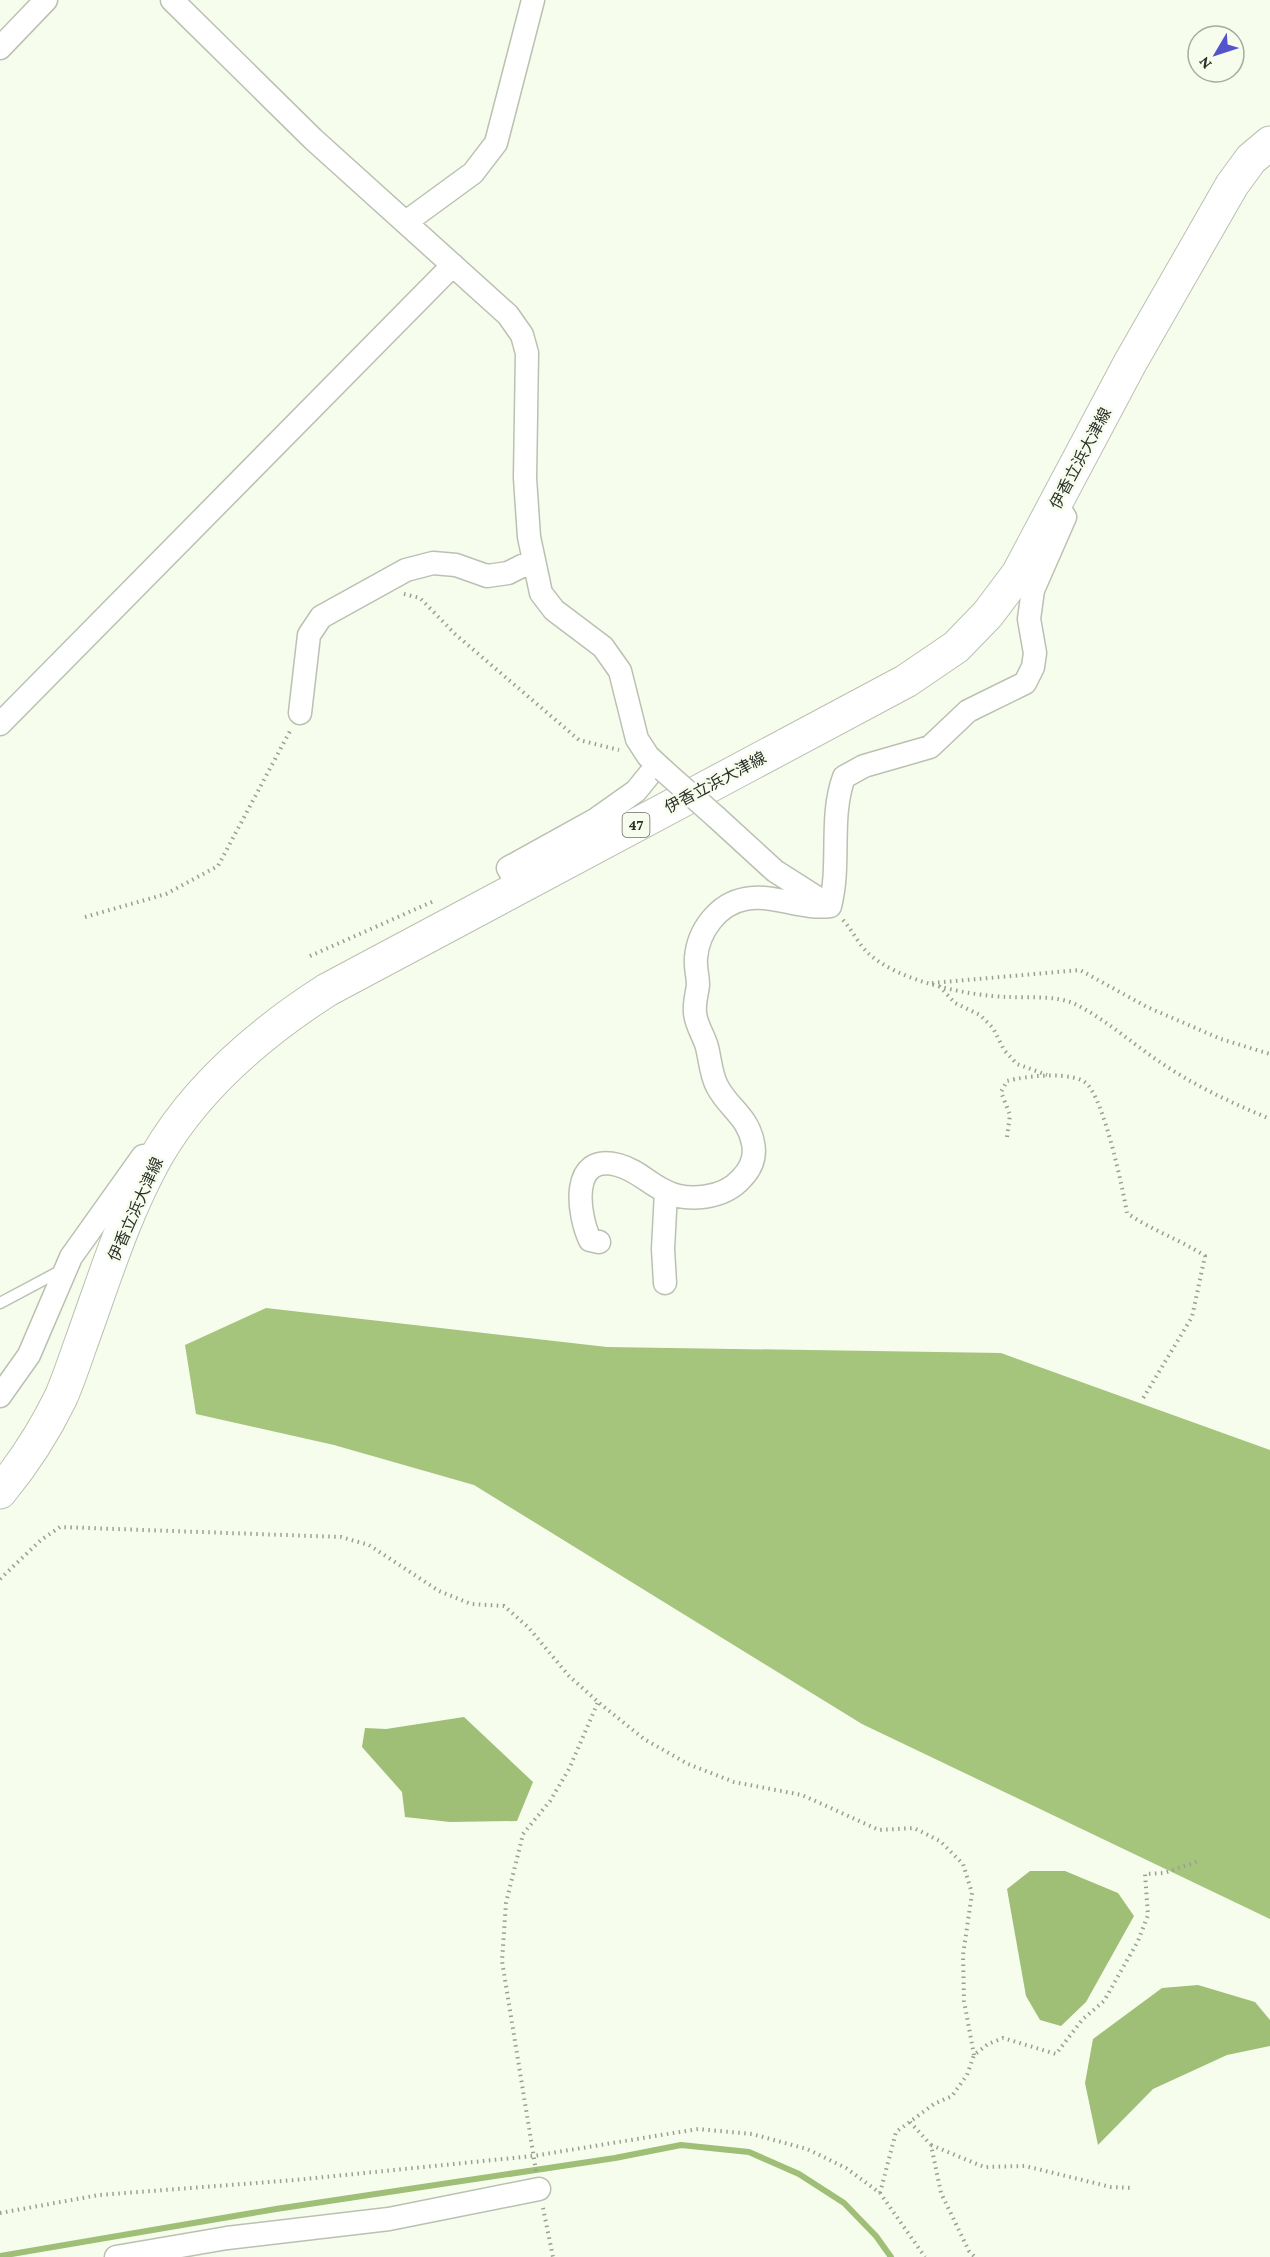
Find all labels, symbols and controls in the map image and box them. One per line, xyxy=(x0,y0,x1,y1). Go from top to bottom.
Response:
north arrow xyxy=(1186,24,1246,84)
text: N xyxy=(1195,53,1215,73)
street label: 伊香立浜大津線 xyxy=(1047,405,1114,512)
street label: 伊香立浜大津線 xyxy=(662,749,769,816)
road number: 47 xyxy=(622,813,650,837)
street label: 伊香立浜大津線 xyxy=(105,1155,166,1264)

